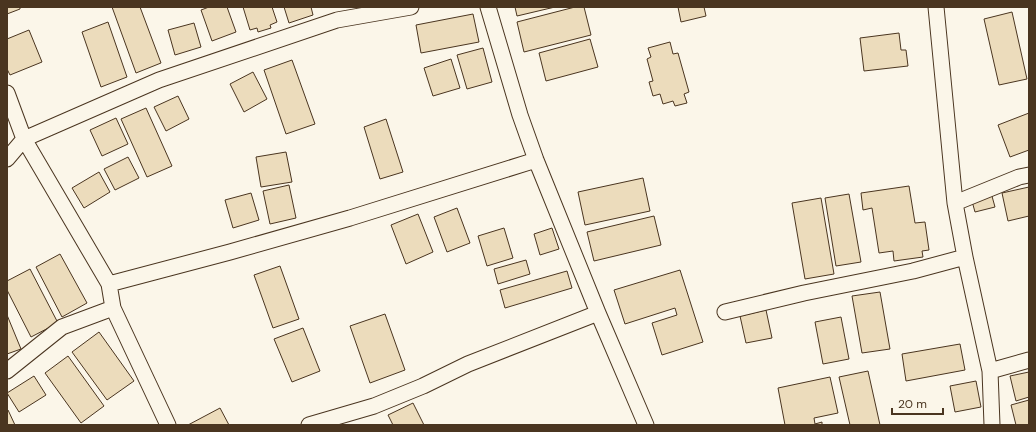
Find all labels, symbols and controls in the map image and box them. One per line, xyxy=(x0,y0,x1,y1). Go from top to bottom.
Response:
scale bar xyxy=(892,390,943,416)
text: 20 m xyxy=(898,396,927,412)

